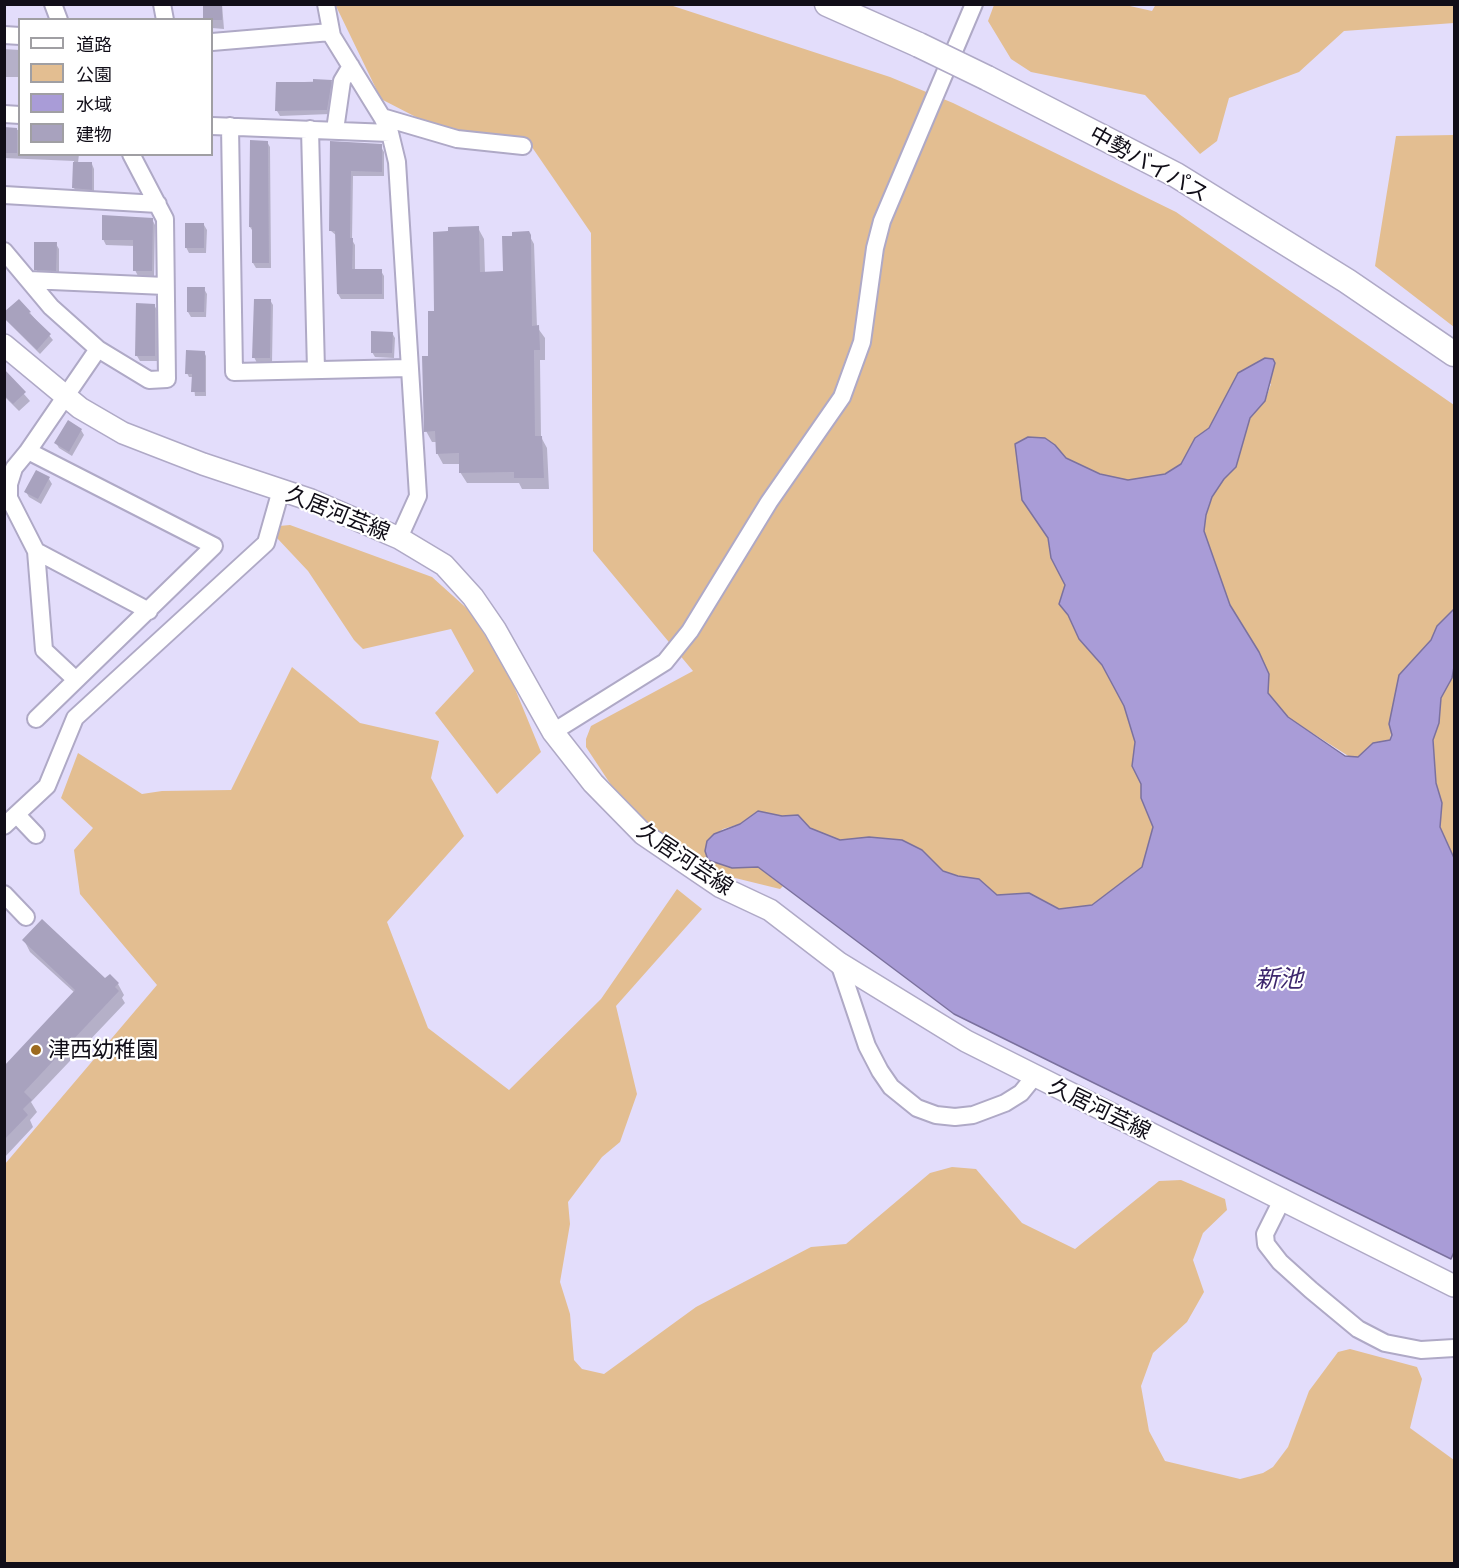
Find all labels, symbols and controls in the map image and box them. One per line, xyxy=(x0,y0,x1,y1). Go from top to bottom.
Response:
legend xyxy=(18,18,213,156)
text: 道路 xyxy=(76,33,112,55)
text: 公園 xyxy=(76,63,112,85)
text: 水域 xyxy=(76,93,112,115)
street label: 中勢バイパス xyxy=(1085,120,1213,208)
text: 建物 xyxy=(76,123,112,145)
street label: 久居河芸線 xyxy=(282,480,394,546)
street label: 久居河芸線 xyxy=(632,817,738,901)
water label: 新池 xyxy=(1255,965,1303,993)
place label: 津西幼稚園 xyxy=(48,1037,158,1063)
marker: 津西幼稚園 xyxy=(29,1043,43,1057)
street label: 久居河芸線 xyxy=(1045,1073,1155,1145)

